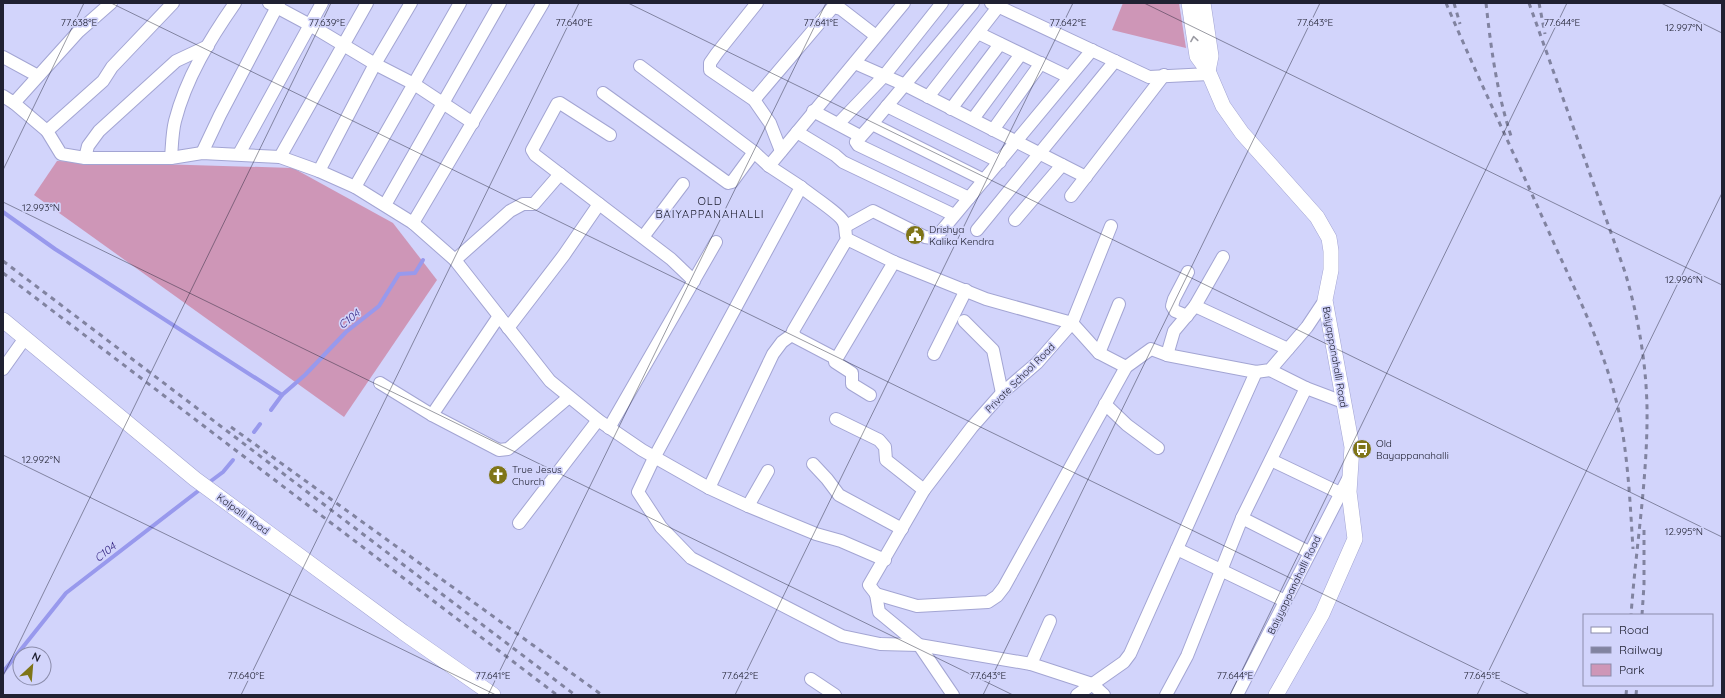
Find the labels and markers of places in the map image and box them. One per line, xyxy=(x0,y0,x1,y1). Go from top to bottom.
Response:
place label: Drishya Kalika Kendra xyxy=(929,223,994,248)
public building icon: Drishya Kalika Kendra xyxy=(904,224,926,246)
place label: Old Bayappanahalli xyxy=(1376,437,1449,462)
bus stop icon: Old Bayappanahalli xyxy=(1351,438,1373,460)
place label: True Jesus Church xyxy=(512,463,562,488)
church icon: True Jesus Church xyxy=(487,464,509,486)

